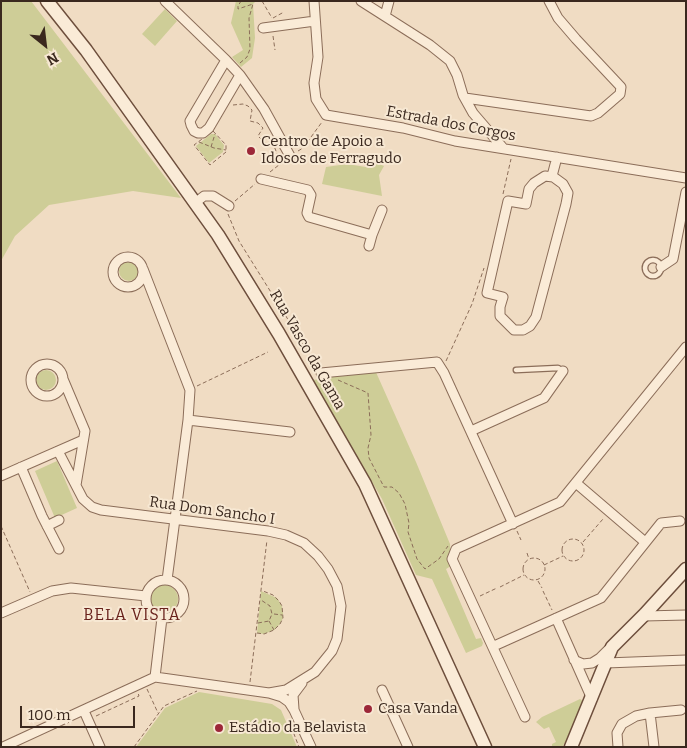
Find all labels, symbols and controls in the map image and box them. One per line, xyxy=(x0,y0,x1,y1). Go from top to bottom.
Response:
north arrow xyxy=(20,20,70,70)
text: N xyxy=(44,49,61,69)
street label: Estrada dos Corgos xyxy=(385,103,517,145)
place label: Centro de Apoio a Idosos de Ferragudo xyxy=(261,133,402,168)
marker: Centro de Apoio a Idosos de Ferragudo xyxy=(245,145,257,157)
street label: Rua Vasco da Gama xyxy=(265,287,349,413)
street label: Rua Dom Sancho I xyxy=(148,493,276,529)
district label: BELA VISTA xyxy=(82,606,182,626)
scale bar xyxy=(22,696,138,728)
place label: Casa Vanda xyxy=(378,700,458,718)
marker: Casa Vanda xyxy=(362,703,374,715)
text: 100 m xyxy=(28,706,71,724)
place label: Estádio da Belavista xyxy=(229,719,366,737)
marker: Estádio da Belavista xyxy=(213,722,225,734)

